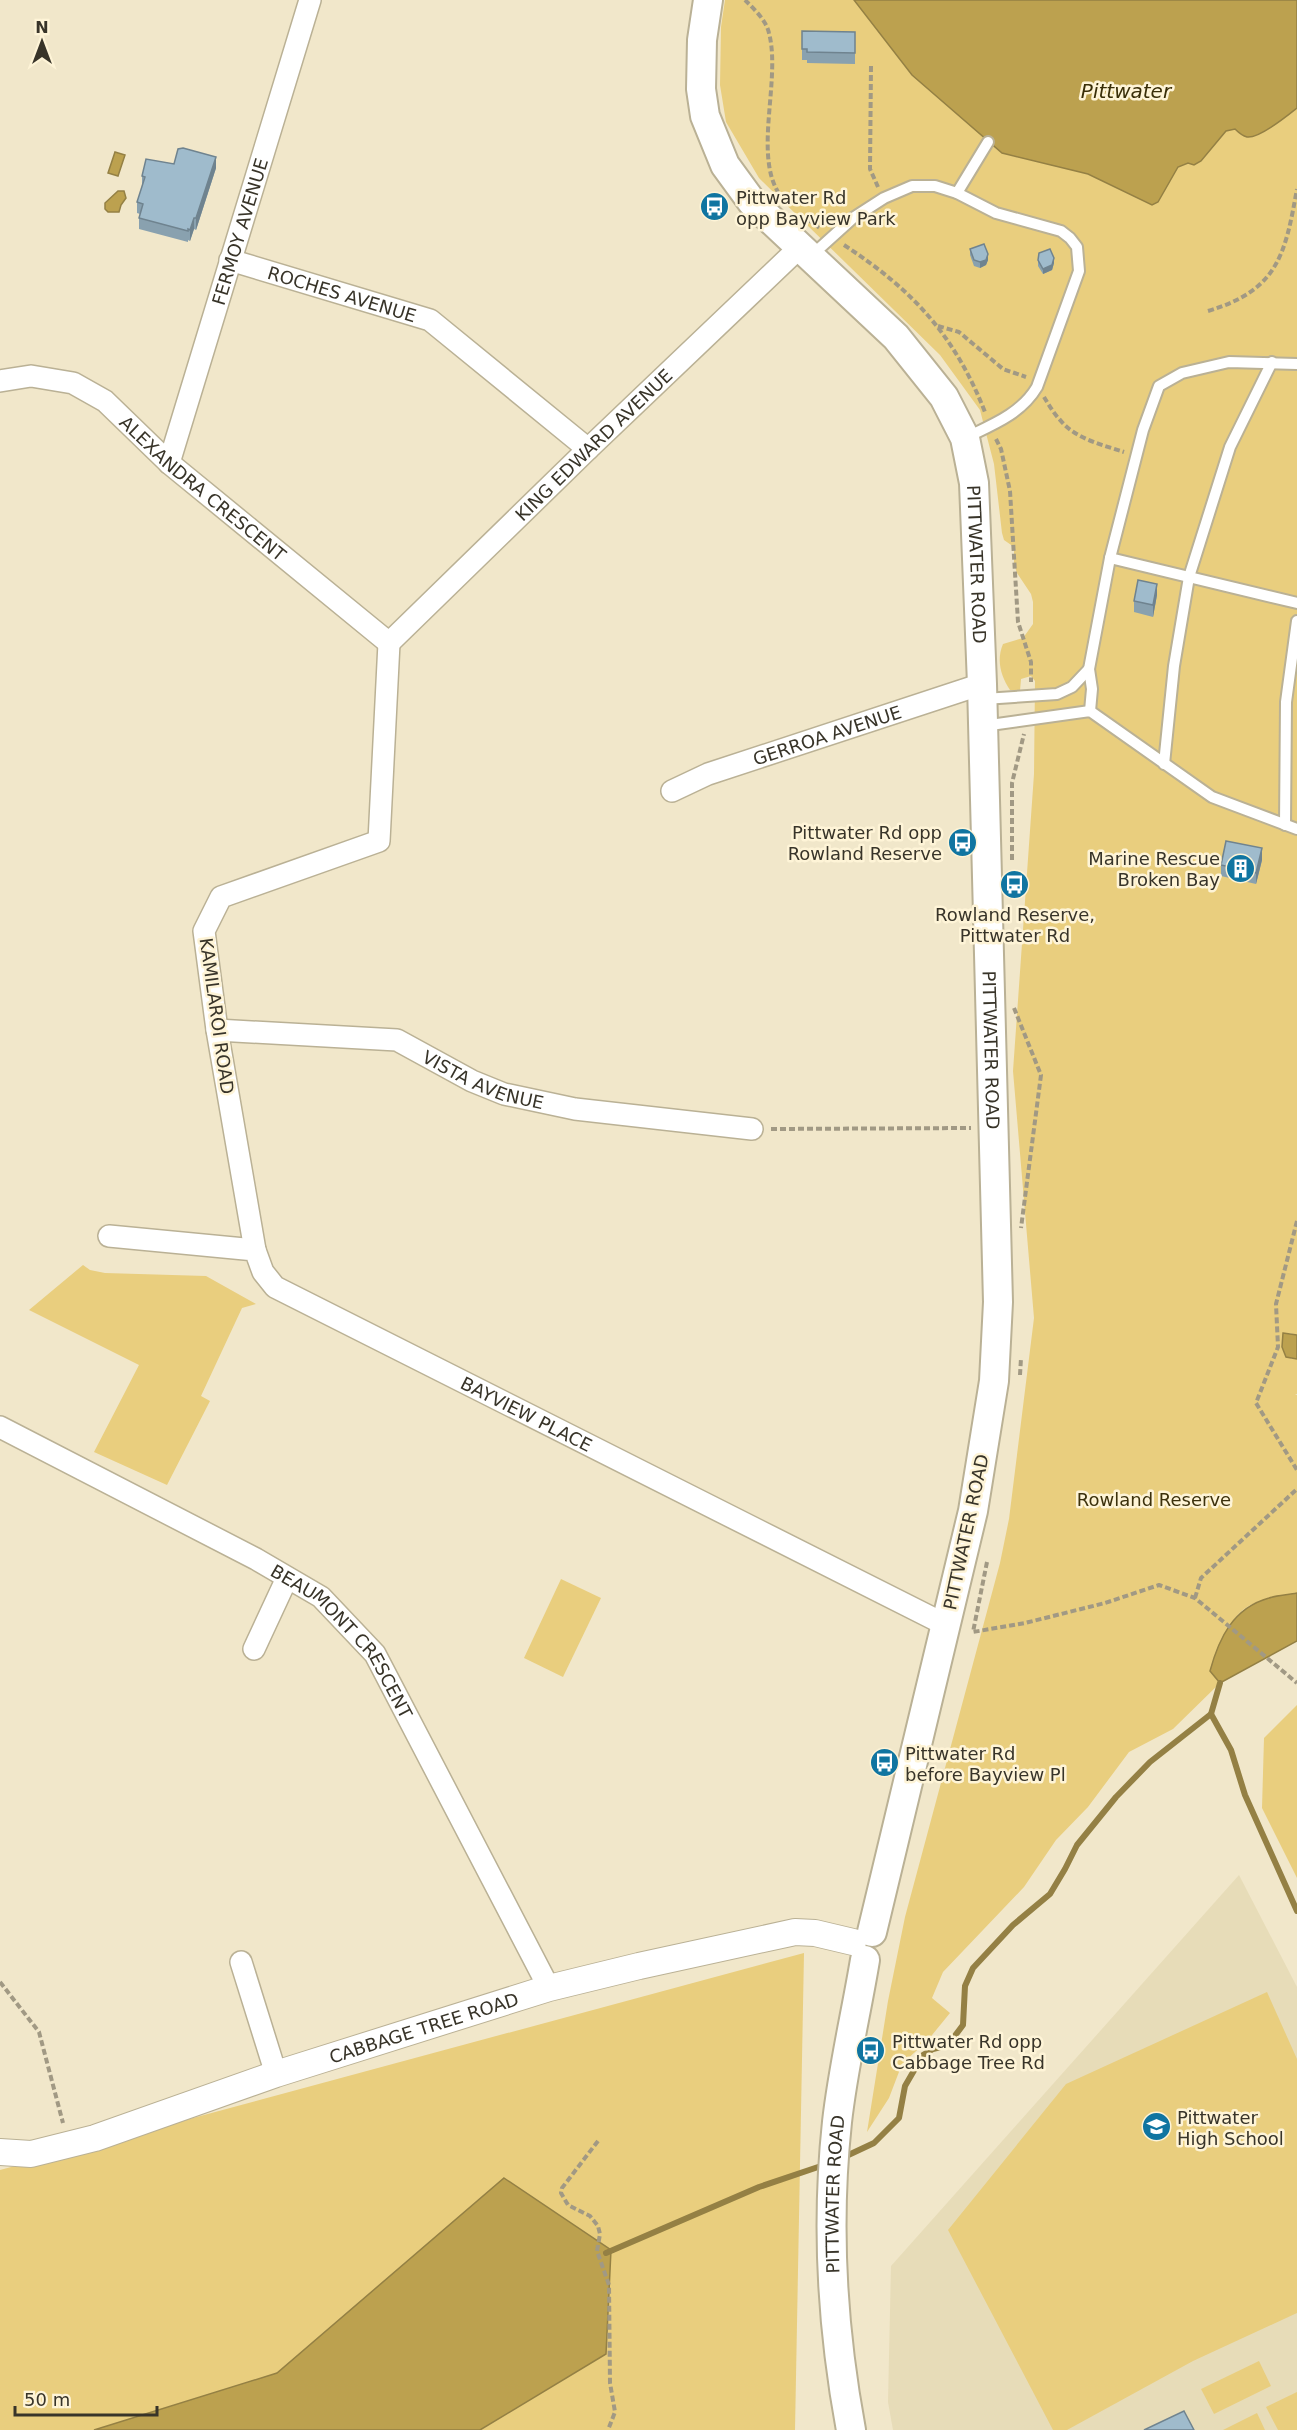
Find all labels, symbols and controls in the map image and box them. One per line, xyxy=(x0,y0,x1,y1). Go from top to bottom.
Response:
north arrow xyxy=(12,12,72,72)
text: N xyxy=(35,18,49,37)
water label: Pittwater xyxy=(1081,79,1173,103)
street label: FERMOY AVENUE xyxy=(207,155,272,308)
place label: Pittwater Rd opp Bayview Park xyxy=(736,187,896,229)
bus stop icon: Pittwater Rd opp Bayview Park xyxy=(699,191,731,223)
street label: ROCHES AVENUE xyxy=(265,261,419,326)
street label: KING EDWARD AVENUE xyxy=(511,364,676,525)
street label: ALEXANDRA CRESCENT xyxy=(116,411,291,566)
street label: PITTWATER ROAD xyxy=(964,485,991,644)
street label: GERROA AVENUE xyxy=(750,701,904,769)
place label: Pittwater Rd opp Rowland Reserve xyxy=(788,822,942,864)
bus stop icon: Pittwater Rd opp Rowland Reserve xyxy=(947,826,979,858)
place label: Marine Rescue Broken Bay xyxy=(1088,848,1220,890)
building icon: Marine Rescue Broken Bay xyxy=(1225,852,1257,884)
bus stop icon: Rowland Reserve, Pittwater Rd xyxy=(999,869,1031,901)
place label: Rowland Reserve, Pittwater Rd xyxy=(935,904,1095,946)
street label: KAMILAROI ROAD xyxy=(196,936,238,1096)
street label: PITTWATER ROAD xyxy=(979,970,1004,1130)
street label: VISTA AVENUE xyxy=(419,1046,546,1113)
street label: BAYVIEW PLACE xyxy=(458,1372,596,1456)
street label: PITTWATER ROAD xyxy=(939,1452,993,1612)
park label: Rowland Reserve xyxy=(1077,1489,1231,1510)
street label: BEAUMONT CRESCENT xyxy=(267,1560,418,1723)
place label: Pittwater Rd before Bayview Pl xyxy=(905,1743,1066,1785)
bus stop icon: Pittwater Rd before Bayview Pl xyxy=(868,1747,900,1779)
street label: CABBAGE TREE ROAD xyxy=(327,1988,521,2067)
place label: Pittwater Rd opp Cabbage Tree Rd xyxy=(892,2031,1045,2073)
bus stop icon: Pittwater Rd opp Cabbage Tree Rd xyxy=(855,2035,887,2067)
place label: Pittwater High School xyxy=(1177,2107,1284,2149)
school or university icon: Pittwater High School xyxy=(1140,2111,1172,2143)
street label: PITTWATER ROAD xyxy=(821,2114,848,2274)
scale bar xyxy=(15,2379,158,2417)
text: 50 m xyxy=(24,2389,70,2410)

